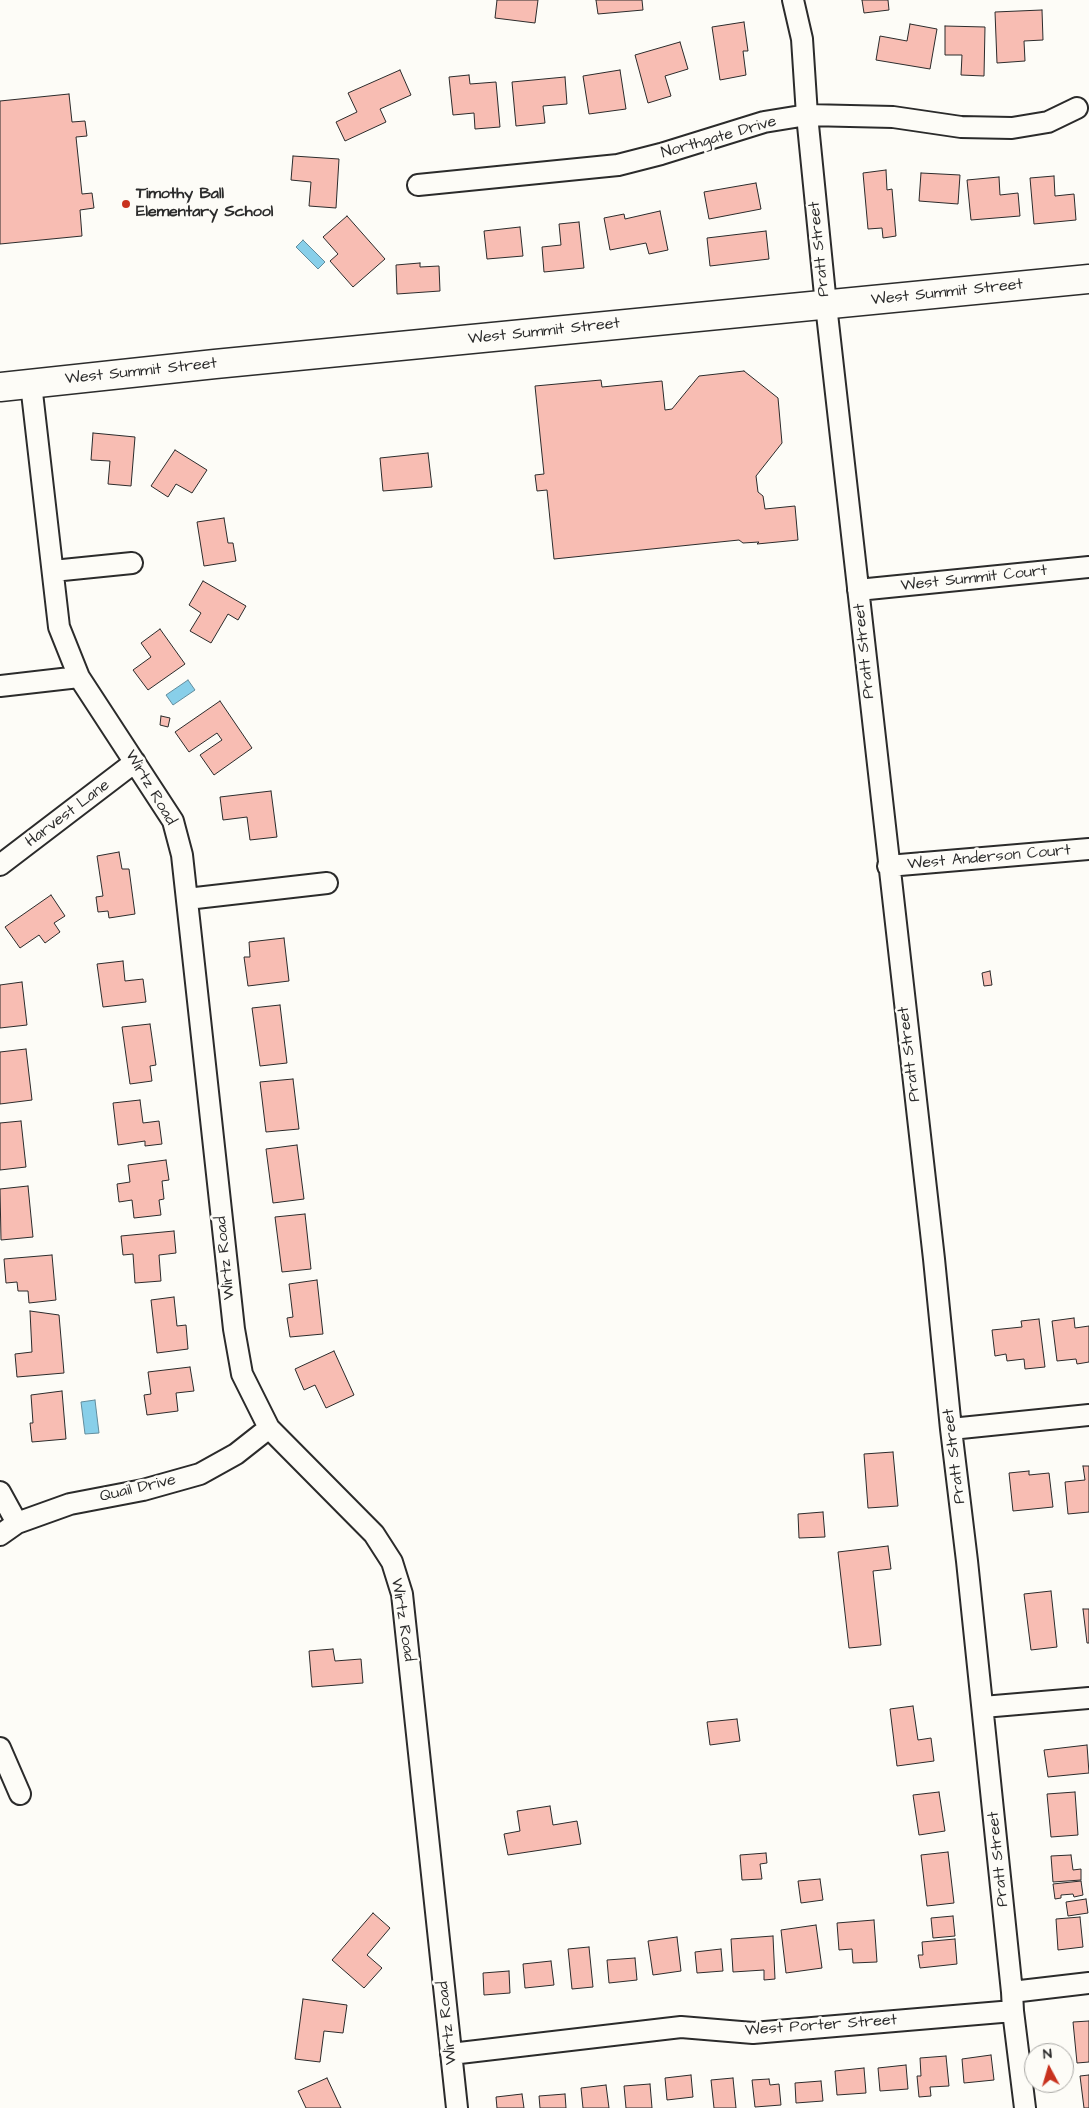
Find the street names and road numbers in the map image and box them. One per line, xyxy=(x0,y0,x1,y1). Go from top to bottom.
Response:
street label: Northgate Drive xyxy=(659,112,779,164)
street label: Pratt Street xyxy=(805,200,835,298)
street label: West Summit Street xyxy=(870,275,1024,311)
street label: West Summit Street xyxy=(467,314,621,350)
street label: West Summit Street xyxy=(64,354,218,390)
street label: West Summit Court xyxy=(900,562,1048,596)
street label: Pratt Street xyxy=(850,602,880,700)
street label: Wirtz Road xyxy=(120,747,180,829)
street label: Harvest Lane xyxy=(22,776,114,852)
street label: West Anderson Court xyxy=(907,841,1071,875)
street label: Pratt Street xyxy=(895,1005,925,1103)
street label: Wirtz Road xyxy=(212,1215,240,1301)
street label: Pratt Street xyxy=(940,1407,970,1505)
street label: Quail Drive xyxy=(98,1471,178,1507)
street label: Wirtz Road xyxy=(386,1577,418,1663)
street label: Pratt Street xyxy=(984,1810,1014,1908)
street label: Wirtz Road xyxy=(434,1980,462,2066)
street label: West Porter Street xyxy=(744,2011,898,2041)

